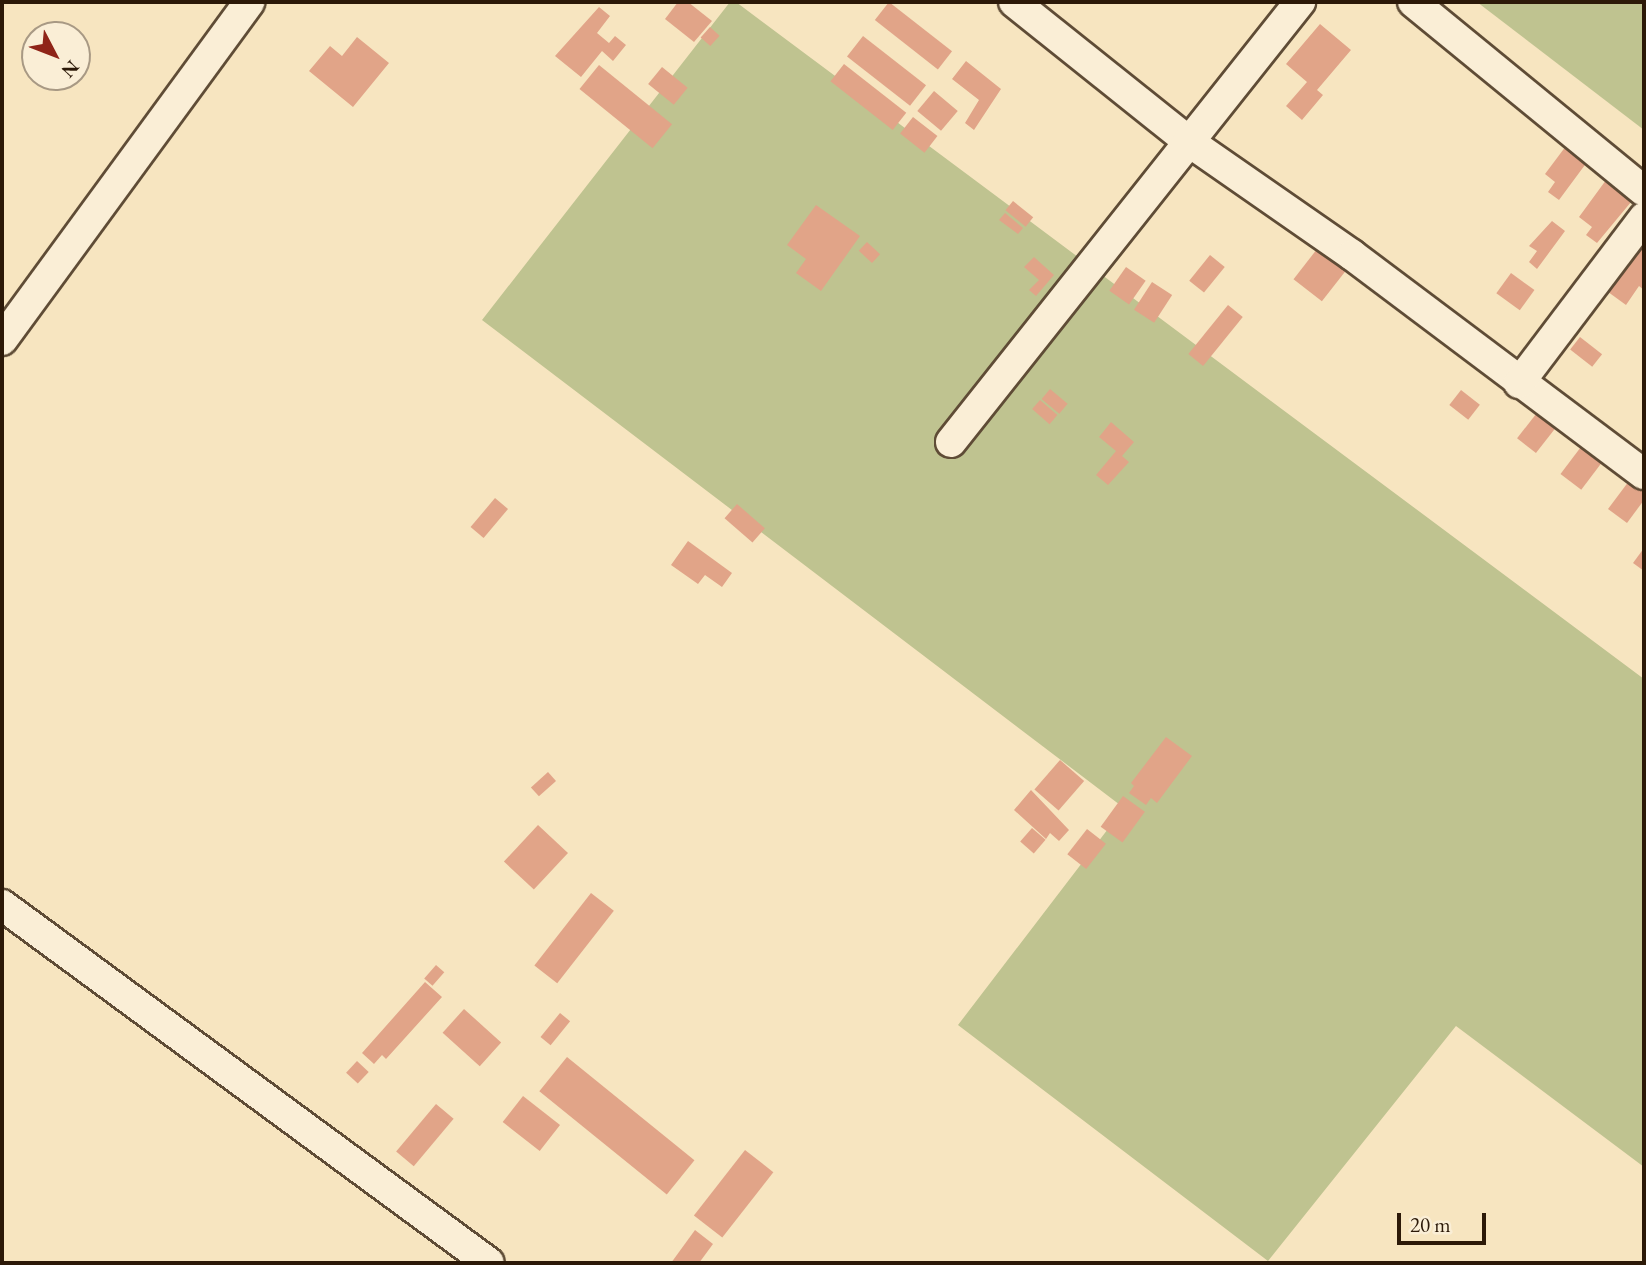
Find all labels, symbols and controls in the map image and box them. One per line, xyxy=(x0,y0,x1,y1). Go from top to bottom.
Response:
north arrow xyxy=(21,21,91,91)
text: N xyxy=(56,55,85,83)
scale bar xyxy=(1401,1198,1490,1242)
text: 20 m xyxy=(1410,1211,1451,1238)

